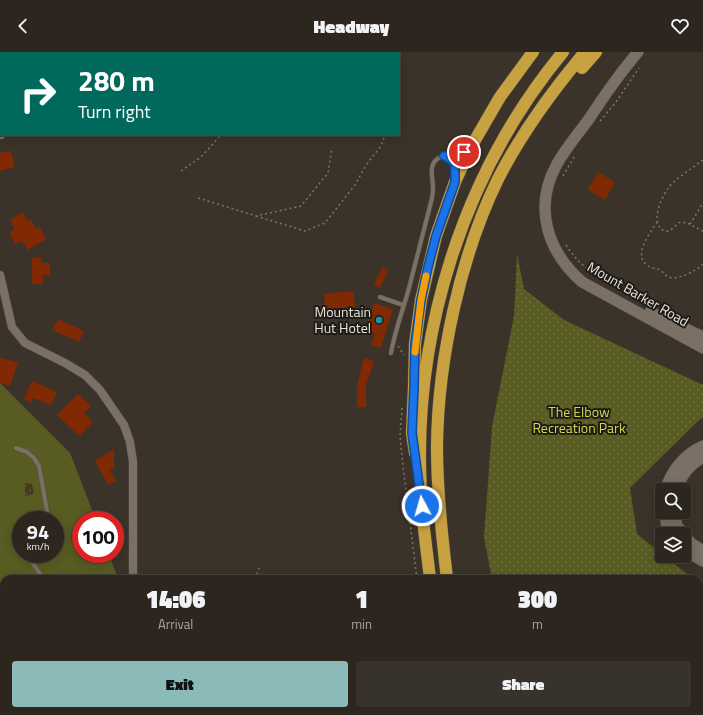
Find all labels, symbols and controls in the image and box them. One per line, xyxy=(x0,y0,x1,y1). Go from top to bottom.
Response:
text: Headway xyxy=(314,13,389,40)
icon: back xyxy=(12,15,34,37)
icon: heart xyxy=(669,15,691,37)
text: 280 m xyxy=(78,59,155,102)
icon: right xyxy=(12,68,64,120)
text: Turn right xyxy=(78,98,151,125)
pin xyxy=(447,135,481,169)
icon: arrive xyxy=(453,141,475,163)
street label: Mount Barker Road xyxy=(584,256,693,331)
place label: Mountain Hut Hotel xyxy=(314,301,371,338)
marker: Mountain Hut Hotel xyxy=(374,315,384,325)
park label: The Elbow Recreation Park xyxy=(532,401,626,438)
map controls xyxy=(655,483,691,563)
button: search xyxy=(655,483,691,519)
position arrow xyxy=(401,485,443,527)
speed limit sign: 100 xyxy=(72,511,124,563)
text: 94 xyxy=(27,516,49,547)
button: layers xyxy=(655,527,691,563)
text: km/h xyxy=(27,539,49,554)
text: 14:06 xyxy=(146,581,205,617)
text: 1 xyxy=(355,581,368,617)
text: 300 xyxy=(518,581,557,617)
text: Arrival xyxy=(158,614,193,634)
text: min xyxy=(351,614,372,634)
text: m xyxy=(532,614,543,634)
button: Exit xyxy=(12,661,348,707)
button: Share xyxy=(356,661,691,707)

